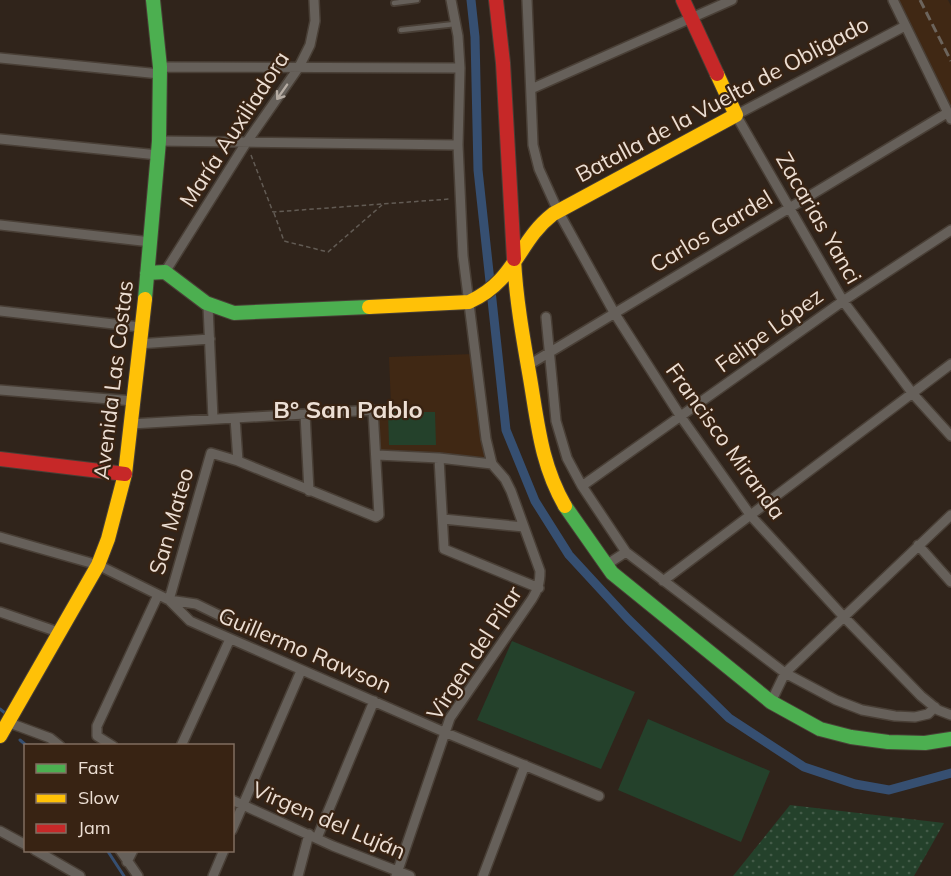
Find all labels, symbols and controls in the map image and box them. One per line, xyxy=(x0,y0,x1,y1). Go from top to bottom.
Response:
street label: Batalla de la Vuelta de Obligado xyxy=(571,10,873,188)
street label: María Auxiliadora xyxy=(173,46,295,212)
one-way arrow xyxy=(276,83,288,100)
street label: Zacarias Yanci xyxy=(770,147,868,289)
street label: Carlos Gardel xyxy=(645,183,777,279)
street label: Avenida Las Costas xyxy=(87,279,139,481)
street label: Felipe López xyxy=(710,282,828,378)
street label: Francisco Miranda xyxy=(660,357,792,525)
district label: B° San Pablo xyxy=(273,394,423,424)
street label: San Mateo xyxy=(142,464,200,578)
street label: Virgen del Pilar xyxy=(420,581,528,725)
street label: Guillermo Rawson xyxy=(214,601,396,699)
legend xyxy=(24,744,234,852)
text: Fast xyxy=(78,756,114,779)
street label: Virgen del Luján xyxy=(248,775,410,865)
text: Slow xyxy=(78,786,120,809)
text: Jam xyxy=(78,816,111,839)

